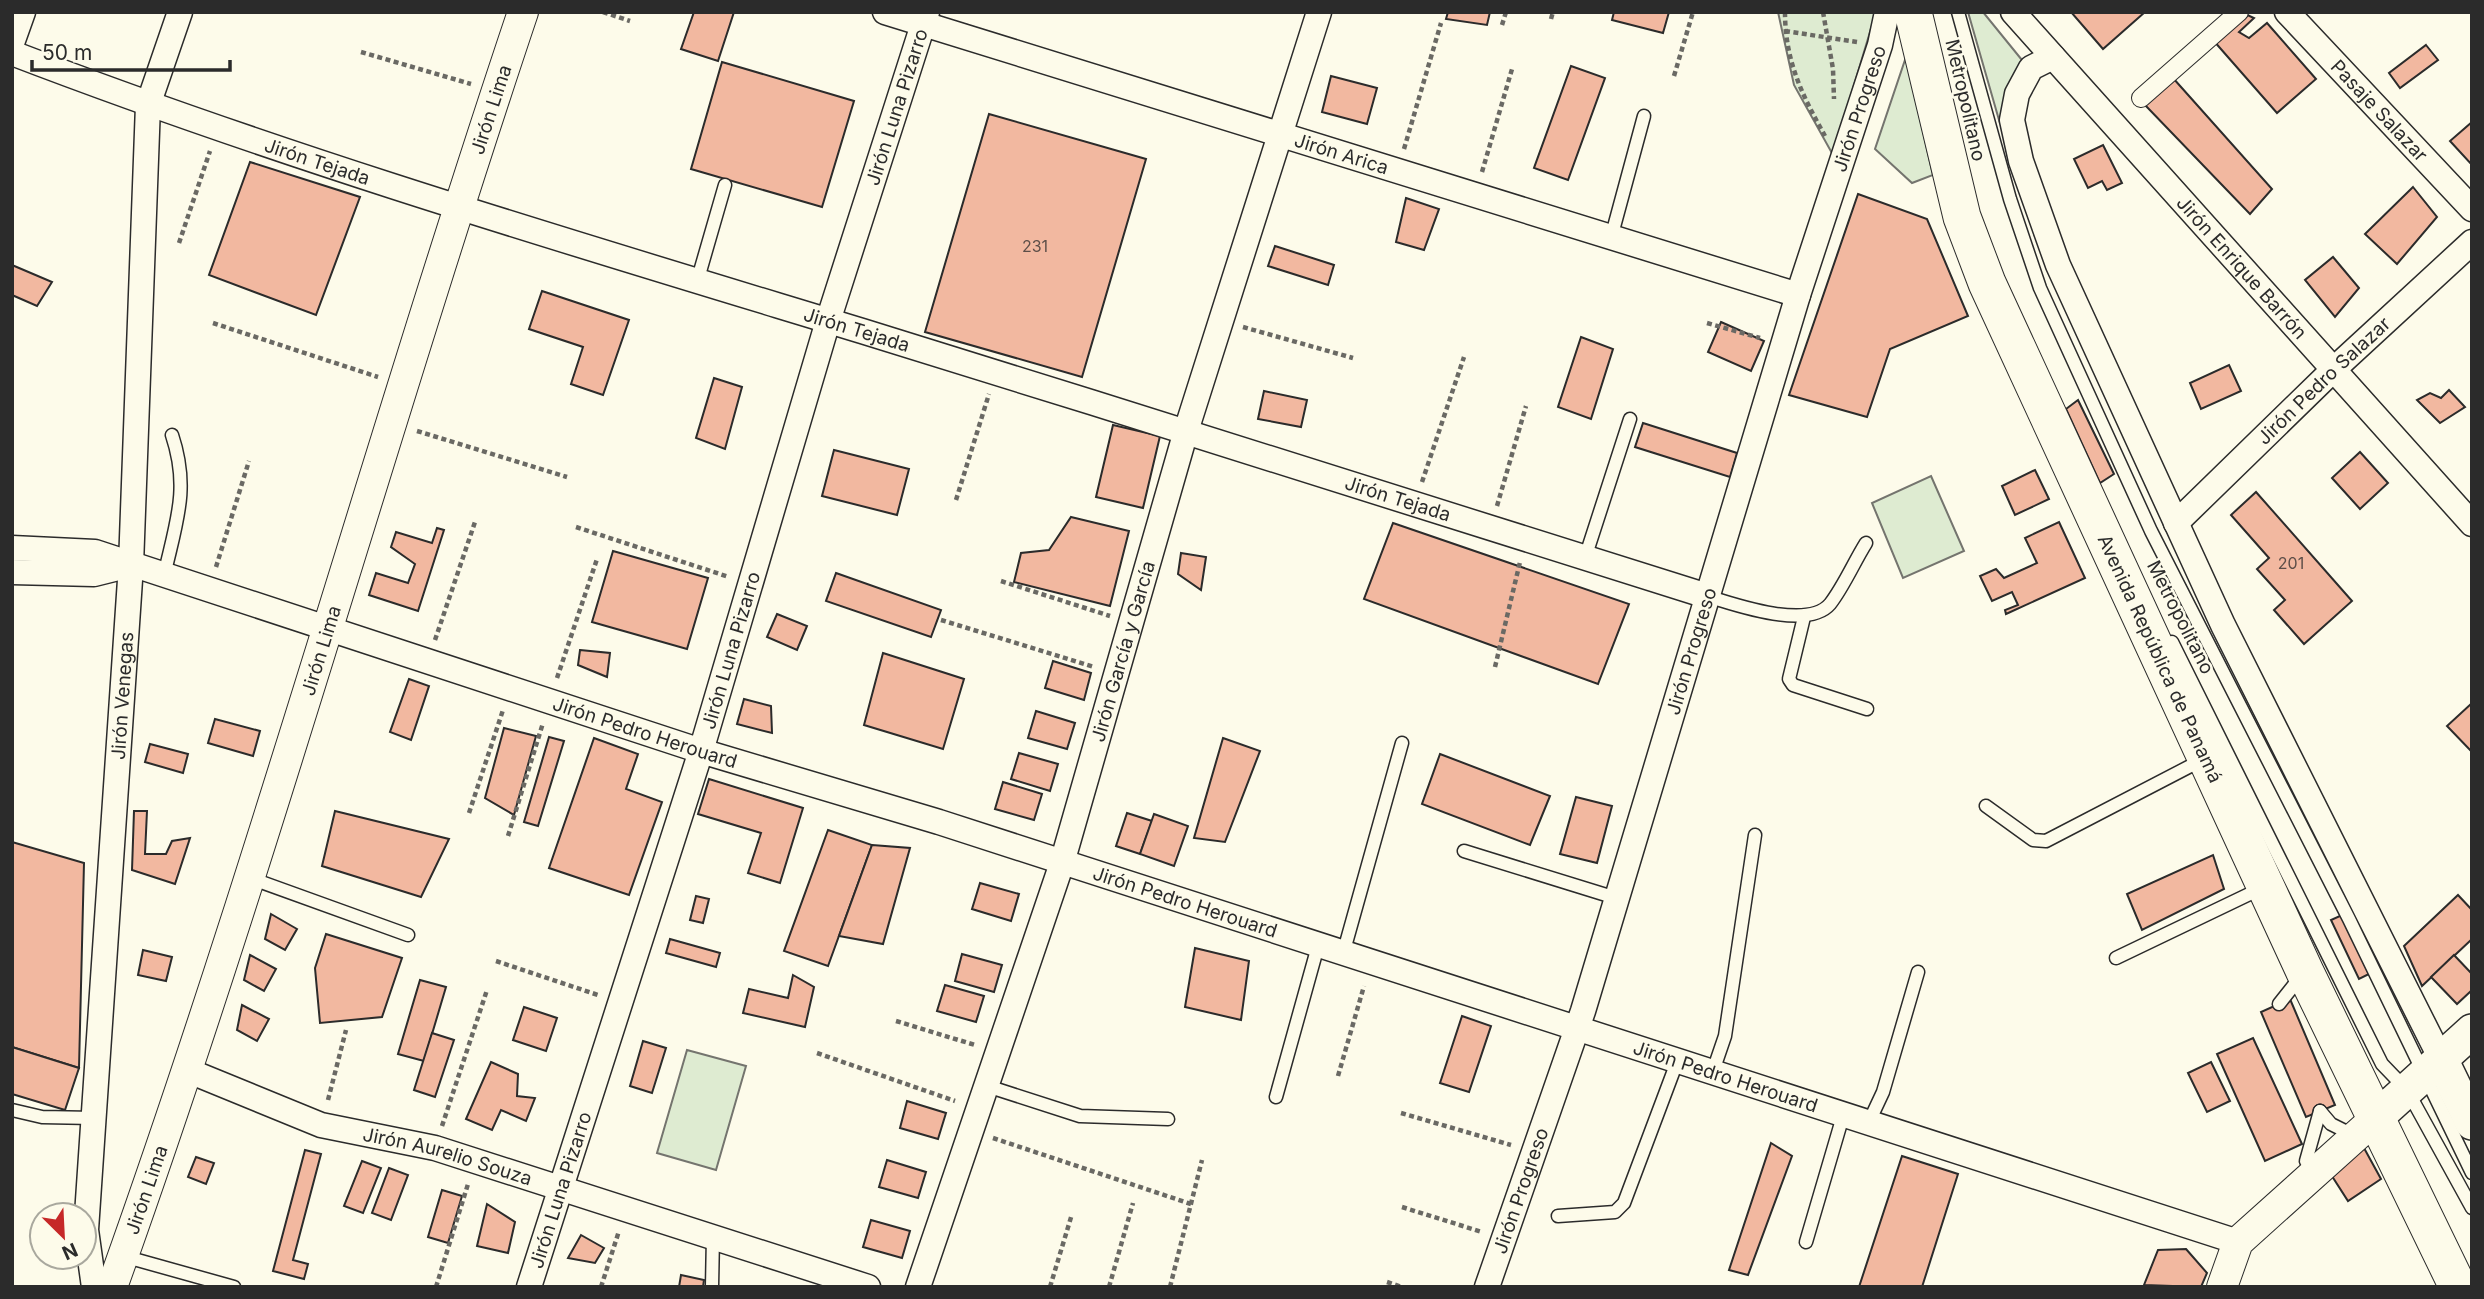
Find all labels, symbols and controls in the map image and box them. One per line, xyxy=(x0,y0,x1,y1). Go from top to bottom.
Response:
street label: Jirón Luna Pizarro xyxy=(861,26,933,188)
scale bar xyxy=(32,28,229,72)
street label: Metropolitano xyxy=(1940,37,1991,163)
text: 50 m xyxy=(42,40,92,65)
street label: Jirón Progreso xyxy=(1828,43,1891,175)
street label: Pasaje Salazar xyxy=(2326,55,2432,166)
street label: Jirón Lima xyxy=(466,62,517,157)
street label: Jirón Arica xyxy=(1292,129,1391,179)
street label: Jirón Tejada xyxy=(261,134,373,190)
street label: Jirón Enrique Barrón xyxy=(2171,191,2312,344)
house number: 231 xyxy=(1022,236,1048,256)
street label: Jirón Tejada xyxy=(801,303,912,357)
street label: Jirón Pedro Salazar xyxy=(2252,312,2395,450)
street label: Jirón Tejada xyxy=(1342,471,1453,526)
street label: Avenida República de Panamá xyxy=(2093,531,2227,786)
house number: 201 xyxy=(2278,553,2304,573)
street label: Metropolitano xyxy=(2142,557,2219,678)
street label: Jirón García y García xyxy=(1086,558,1160,745)
street label: Jirón Luna Pizarro xyxy=(697,569,765,732)
street label: Jirón Progreso xyxy=(1662,585,1722,718)
street label: Jirón Lima xyxy=(297,603,346,698)
street label: Jirón Venegas xyxy=(107,631,138,761)
street label: Jirón Pedro Herouard xyxy=(550,692,740,773)
street label: Jirón Pedro Herouard xyxy=(1090,862,1280,943)
street label: Jirón Pedro Herouard xyxy=(1630,1036,1821,1117)
street label: Jirón Luna Pizarro xyxy=(525,1109,597,1271)
street label: Jirón Aurelio Souza xyxy=(361,1123,535,1190)
street label: Jirón Progreso xyxy=(1488,1125,1553,1257)
street label: Jirón Lima xyxy=(121,1142,173,1238)
north arrow xyxy=(28,1201,98,1271)
text: N xyxy=(58,1238,81,1265)

